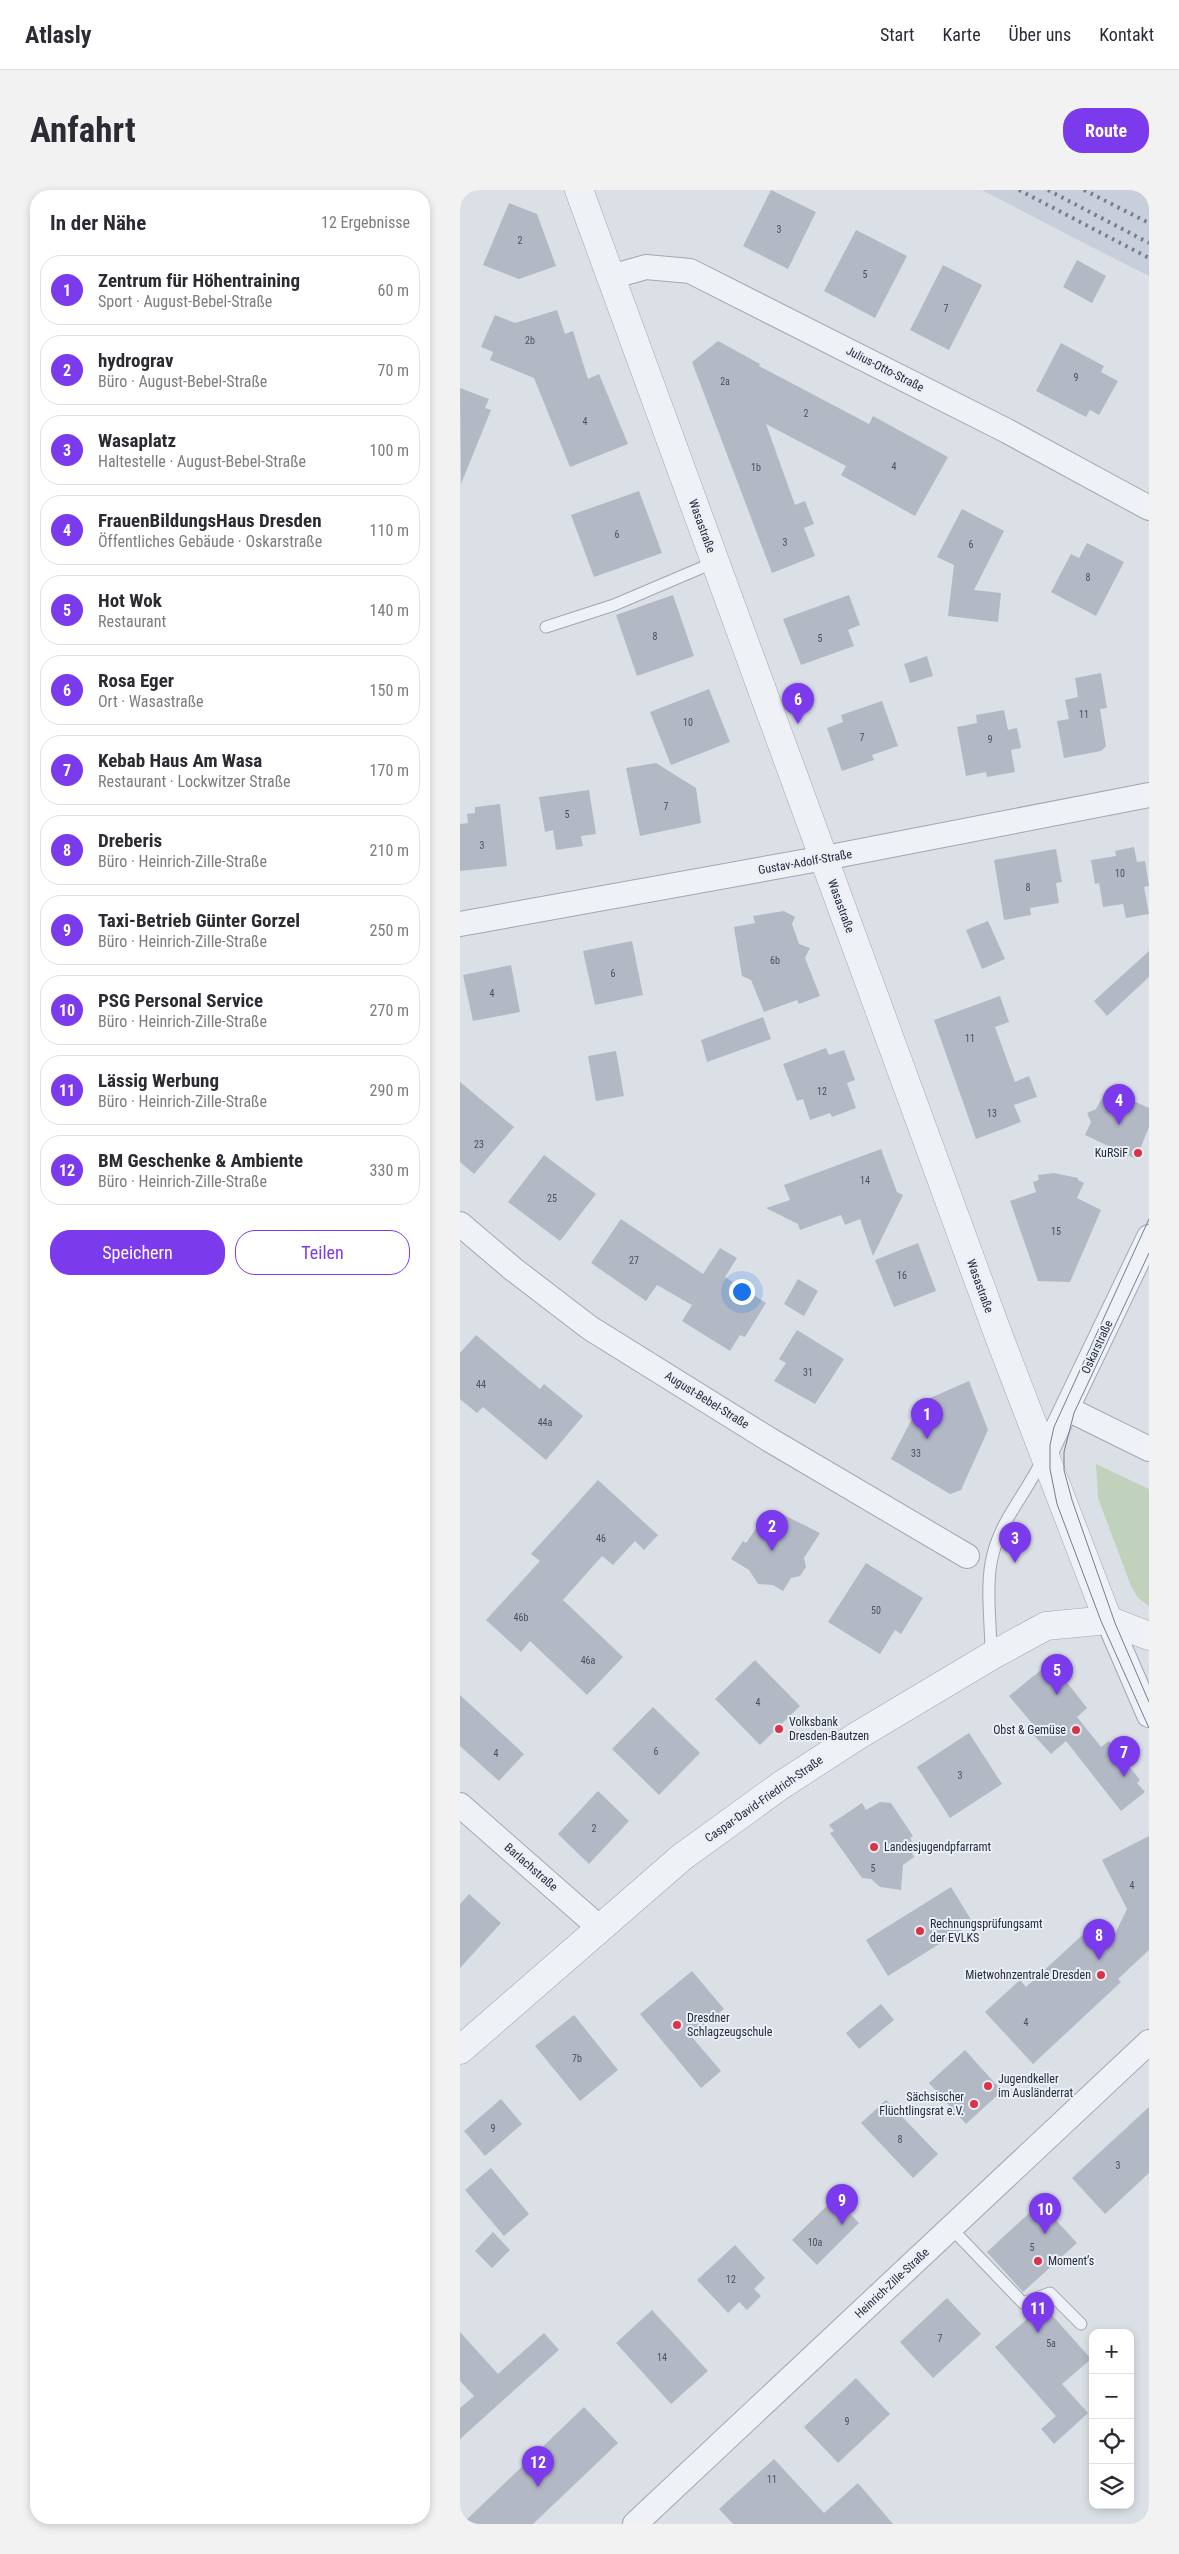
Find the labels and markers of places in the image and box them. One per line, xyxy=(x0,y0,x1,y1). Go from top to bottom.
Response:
pin: 6 xyxy=(782,683,814,724)
pin: 4 xyxy=(1103,1084,1135,1125)
place label: KuRSiF xyxy=(1095,1146,1128,1160)
marker: KuRSiF xyxy=(1132,1147,1144,1159)
pin: 1 xyxy=(911,1398,943,1439)
pin: 2 xyxy=(756,1510,788,1551)
pin: 3 xyxy=(999,1522,1031,1563)
pin: 5 xyxy=(1041,1654,1073,1695)
place label: Volksbank Dresden-Bautzen xyxy=(789,1715,869,1743)
marker: Volksbank Dresden-Bautzen xyxy=(773,1723,785,1735)
place label: Obst & Gemüse xyxy=(993,1723,1066,1737)
marker: Obst & Gemüse xyxy=(1070,1724,1082,1736)
pin: 7 xyxy=(1108,1736,1140,1777)
place label: Landesjugendpfarramt xyxy=(884,1840,991,1854)
marker: Landesjugendpfarramt xyxy=(868,1841,880,1853)
place label: Rechnungsprüfungsamt der EVLKS xyxy=(930,1917,1043,1945)
pin: 8 xyxy=(1083,1919,1115,1960)
marker: Rechnungsprüfungsamt der EVLKS xyxy=(914,1925,926,1937)
place label: Mietwohnzentrale Dresden xyxy=(965,1968,1091,1982)
marker: Mietwohnzentrale Dresden xyxy=(1095,1969,1107,1981)
place label: Dresdner Schlagzeugschule xyxy=(687,2011,773,2039)
marker: Dresdner Schlagzeugschule xyxy=(671,2019,683,2031)
place label: Jugendkeller im Ausländerrat xyxy=(998,2072,1073,2100)
marker: Jugendkeller im Ausländerrat xyxy=(982,2080,994,2092)
place label: Sächsischer Flüchtlingsrat e.V. xyxy=(879,2090,964,2118)
marker: Sächsischer Flüchtlingsrat e.V. xyxy=(968,2098,980,2110)
pin: 9 xyxy=(826,2184,858,2225)
pin: 10 xyxy=(1029,2193,1061,2234)
place label: Moment’s xyxy=(1048,2254,1094,2268)
marker: Moment’s xyxy=(1032,2255,1044,2267)
pin: 11 xyxy=(1022,2292,1054,2333)
pin: 12 xyxy=(522,2446,554,2487)

